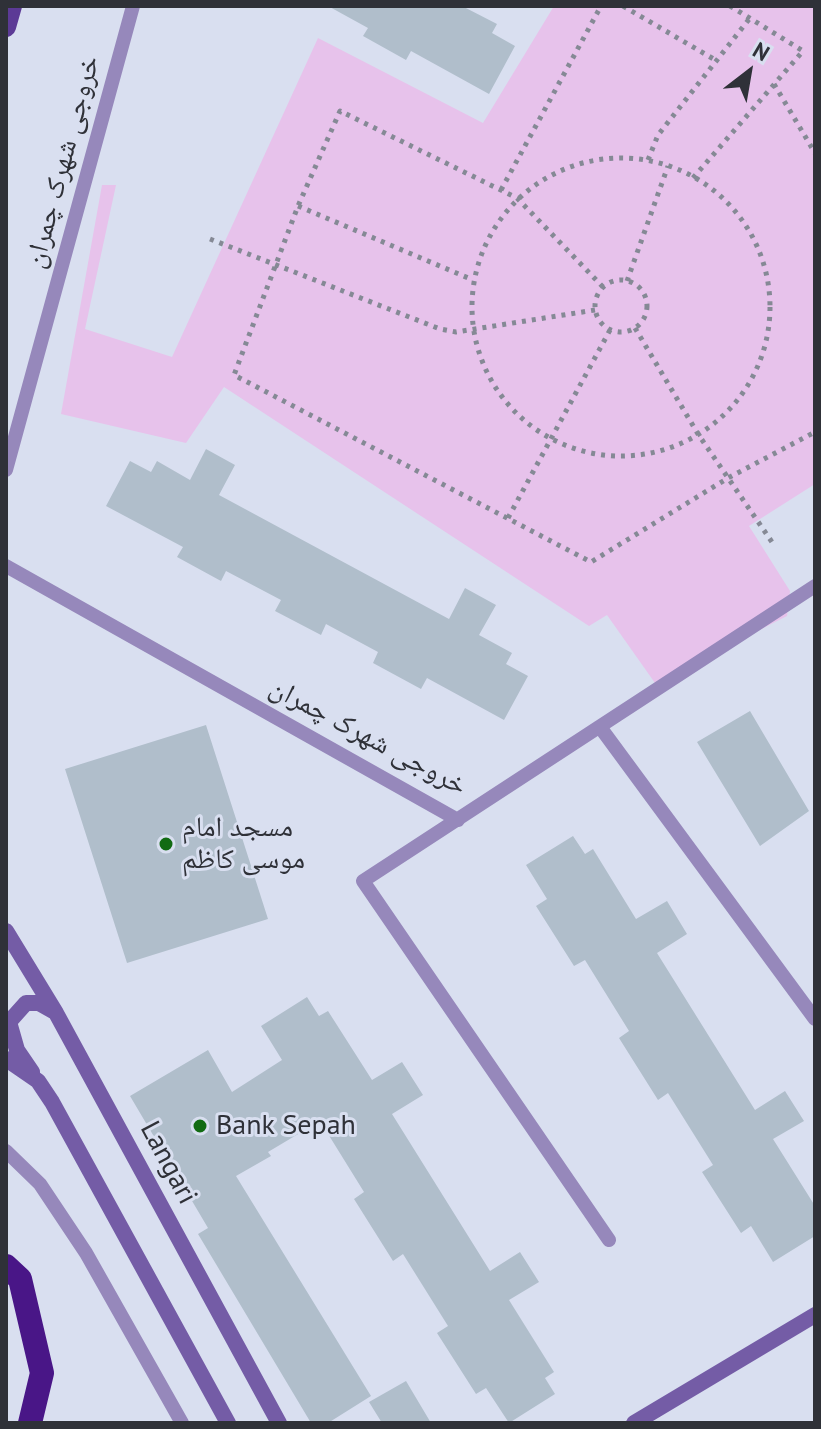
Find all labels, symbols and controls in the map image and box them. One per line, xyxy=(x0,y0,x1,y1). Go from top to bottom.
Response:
north arrow xyxy=(709,32,789,112)
text: N xyxy=(748,36,775,67)
street label: خروجی شهرک چمران xyxy=(18,52,108,272)
street label: خروجی شهرک چمران xyxy=(264,671,472,803)
place label: مسجد امام موسی کاظم xyxy=(182,811,305,877)
marker: مسجد امام موسی کاظم xyxy=(157,835,175,853)
place label: Bank Sepah xyxy=(216,1109,356,1143)
street label: Langari xyxy=(132,1116,204,1210)
marker: Bank Sepah xyxy=(191,1117,209,1135)

